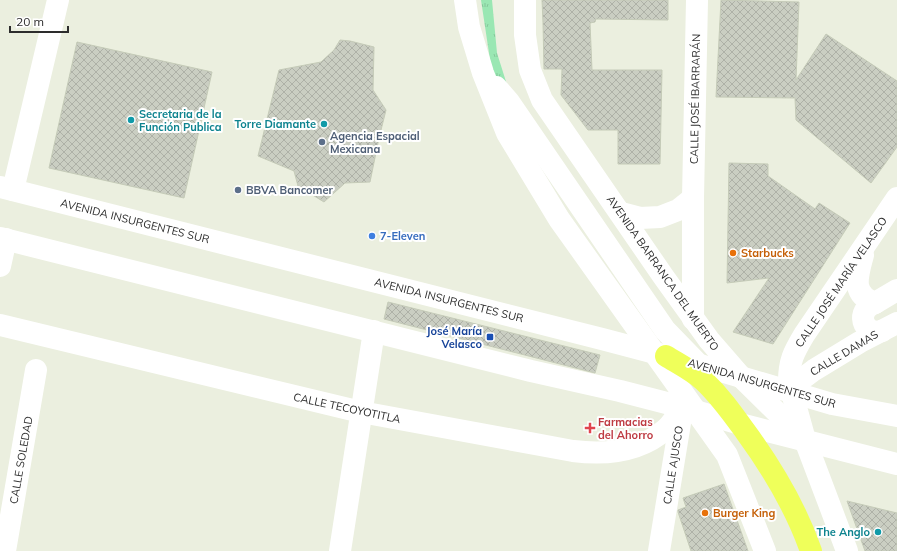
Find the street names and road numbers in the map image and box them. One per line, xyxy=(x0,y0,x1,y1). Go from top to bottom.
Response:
street label: CALLE JOSÉ IBARRARÁN xyxy=(687,34,703,164)
street label: AVENIDA BARRANCA DEL MUERTO xyxy=(604,193,722,353)
street label: AVENIDA INSURGENTES SUR xyxy=(59,196,211,246)
street label: CALLE JOSÉ MARÍA VELASCO xyxy=(792,214,890,350)
street label: AVENIDA INSURGENTES SUR xyxy=(373,275,525,325)
street label: CALLE DAMAS xyxy=(807,327,881,379)
street label: AVENIDA INSURGENTES SUR xyxy=(686,355,838,411)
street label: CALLE TECOYOTITLA xyxy=(292,390,402,426)
street label: CALLE SOLEDAD xyxy=(6,415,36,505)
street label: CALLE AJUSCO xyxy=(660,425,686,505)

